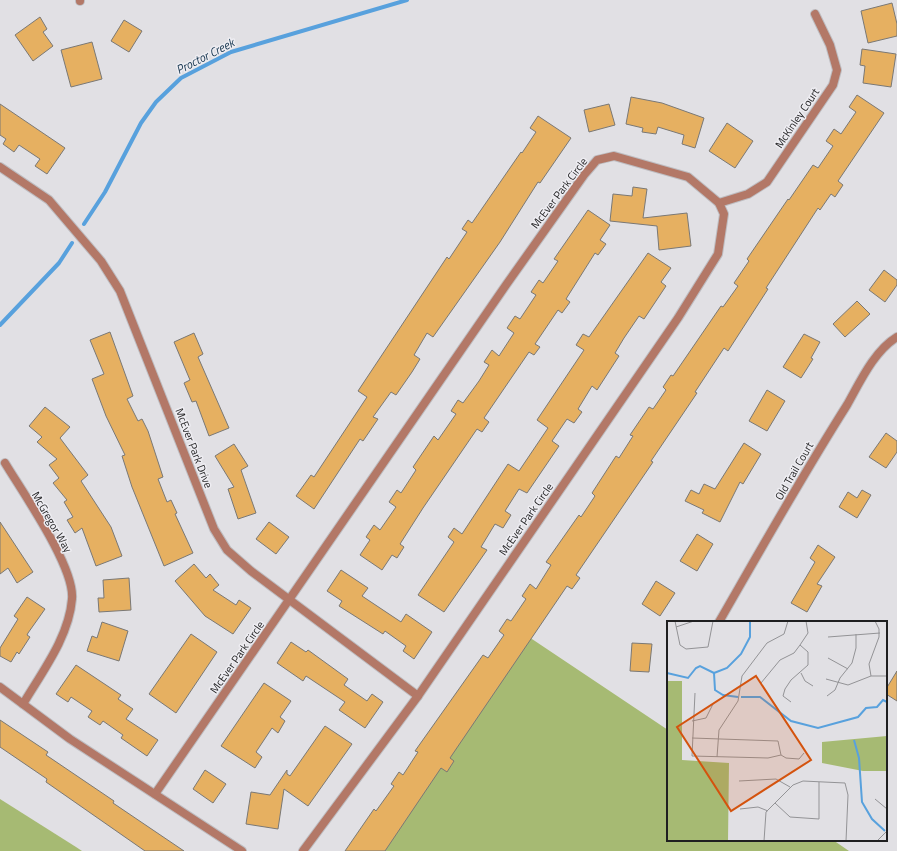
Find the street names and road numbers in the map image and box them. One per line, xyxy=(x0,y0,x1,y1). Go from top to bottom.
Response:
street label: McKinley Court xyxy=(771,85,823,151)
street label: McEver Park Circle xyxy=(527,154,591,232)
street label: McEver Park Drive xyxy=(171,406,217,491)
street label: Old Trail Court xyxy=(771,439,817,503)
street label: McEver Park Circle xyxy=(495,479,557,559)
street label: McGregor Way xyxy=(28,489,76,556)
street label: McEver Park Circle xyxy=(206,617,268,697)

